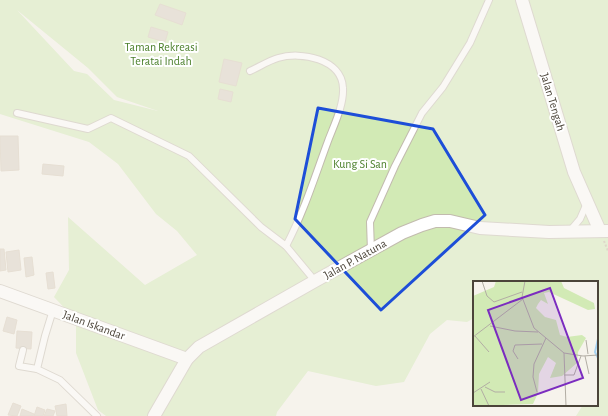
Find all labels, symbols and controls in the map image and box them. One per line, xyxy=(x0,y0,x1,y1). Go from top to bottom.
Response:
park label: Taman Rekreasi Teratai Indah xyxy=(124,41,198,67)
street label: Jalan Tengah xyxy=(539,72,567,132)
park label: Kung Si San xyxy=(333,158,387,170)
street label: Jalan P. Natuna xyxy=(322,237,389,281)
inset map xyxy=(473,281,598,406)
street label: Jalan Iskandar xyxy=(61,308,127,342)

